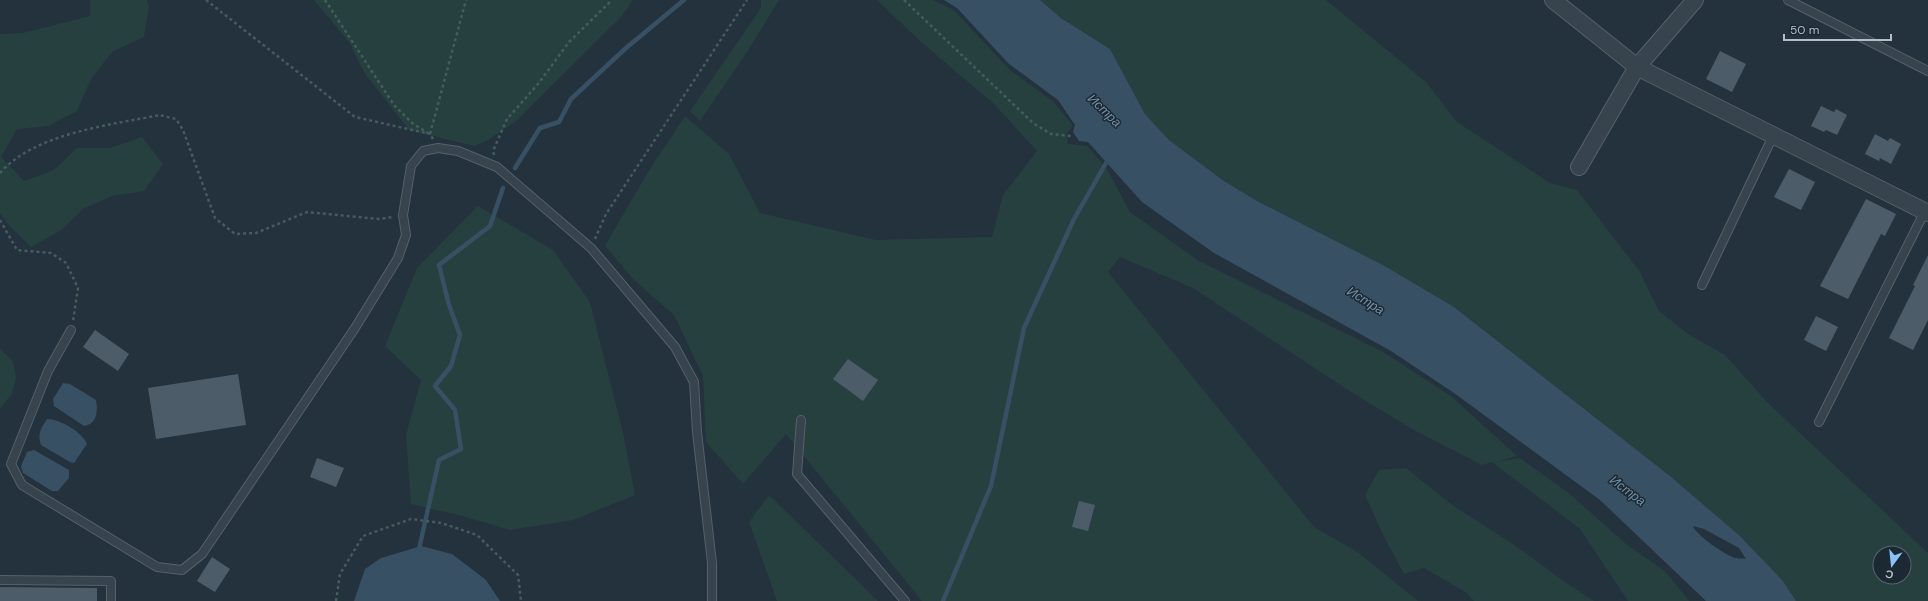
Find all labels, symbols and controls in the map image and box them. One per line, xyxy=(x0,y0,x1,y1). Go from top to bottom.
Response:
scale bar xyxy=(1784,16,1891,42)
text: 50 m xyxy=(1790,22,1819,38)
water label: Истра xyxy=(1084,90,1125,131)
water label: Истра xyxy=(1344,282,1388,318)
water label: Истра xyxy=(1606,471,1649,510)
north arrow xyxy=(1872,545,1912,585)
text: С xyxy=(1884,567,1895,582)

